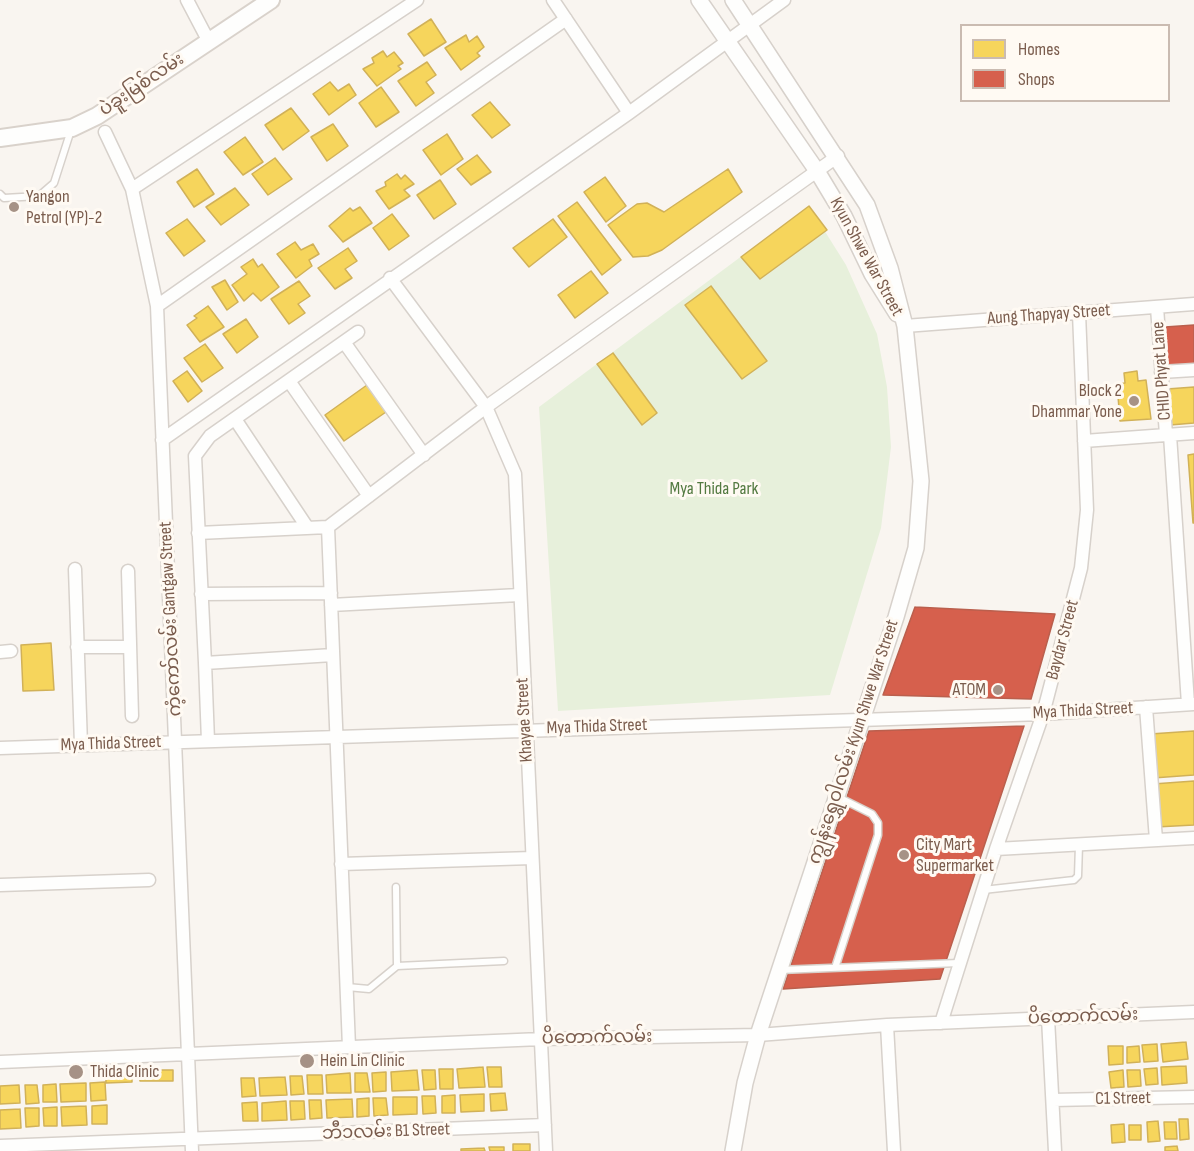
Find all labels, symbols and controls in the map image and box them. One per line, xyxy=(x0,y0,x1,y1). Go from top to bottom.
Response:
legend xyxy=(960,24,1170,102)
text: Homes xyxy=(1018,39,1060,60)
street label: ပဲခူးမြစ်လမ်း xyxy=(95,49,189,121)
text: Shops xyxy=(1018,69,1055,90)
place label: Yangon Petrol (YP)-2 xyxy=(26,186,102,228)
street label: Kyun Shwe War Street xyxy=(824,194,908,320)
marker: Yangon Petrol (YP)-2 xyxy=(7,200,21,214)
street label: Aung Thapyay Street xyxy=(987,300,1111,330)
street label: CHID Phyat Lane xyxy=(1148,321,1176,421)
place label: Block 2 Dhammar Yone xyxy=(1031,380,1122,422)
marker: Block 2 Dhammar Yone xyxy=(1127,394,1141,408)
park label: Mya Thida Park xyxy=(670,478,758,500)
street label: ကံ့ကော်လမ်း Gantgaw Street xyxy=(155,521,187,717)
street label: Baydar Street xyxy=(1042,598,1084,682)
street label: ကျွန်းရွှေဝါလမ်း Kyun Shwe War Street xyxy=(804,617,904,867)
street label: Khayae Street xyxy=(512,677,538,763)
place label: ATOM xyxy=(952,679,986,701)
marker: ATOM xyxy=(991,683,1005,697)
street label: Mya Thida Street xyxy=(1032,698,1134,724)
street label: Mya Thida Street xyxy=(546,714,648,740)
street label: Mya Thida Street xyxy=(60,731,162,757)
place label: City Mart Supermarket xyxy=(916,834,994,876)
marker: City Mart Supermarket xyxy=(897,848,911,862)
street label: ပိတောက်လမ်း xyxy=(1027,1004,1139,1030)
street label: ပိတောက်လမ်း xyxy=(542,1026,652,1050)
place label: Hein Lin Clinic xyxy=(320,1050,405,1072)
marker: Hein Lin Clinic xyxy=(298,1052,316,1070)
place label: Thida Clinic xyxy=(90,1061,160,1083)
marker: Thida Clinic xyxy=(67,1063,85,1081)
street label: C1 Street xyxy=(1095,1088,1151,1110)
street label: ဘီ၁လမ်း B1 Street xyxy=(322,1119,450,1145)

